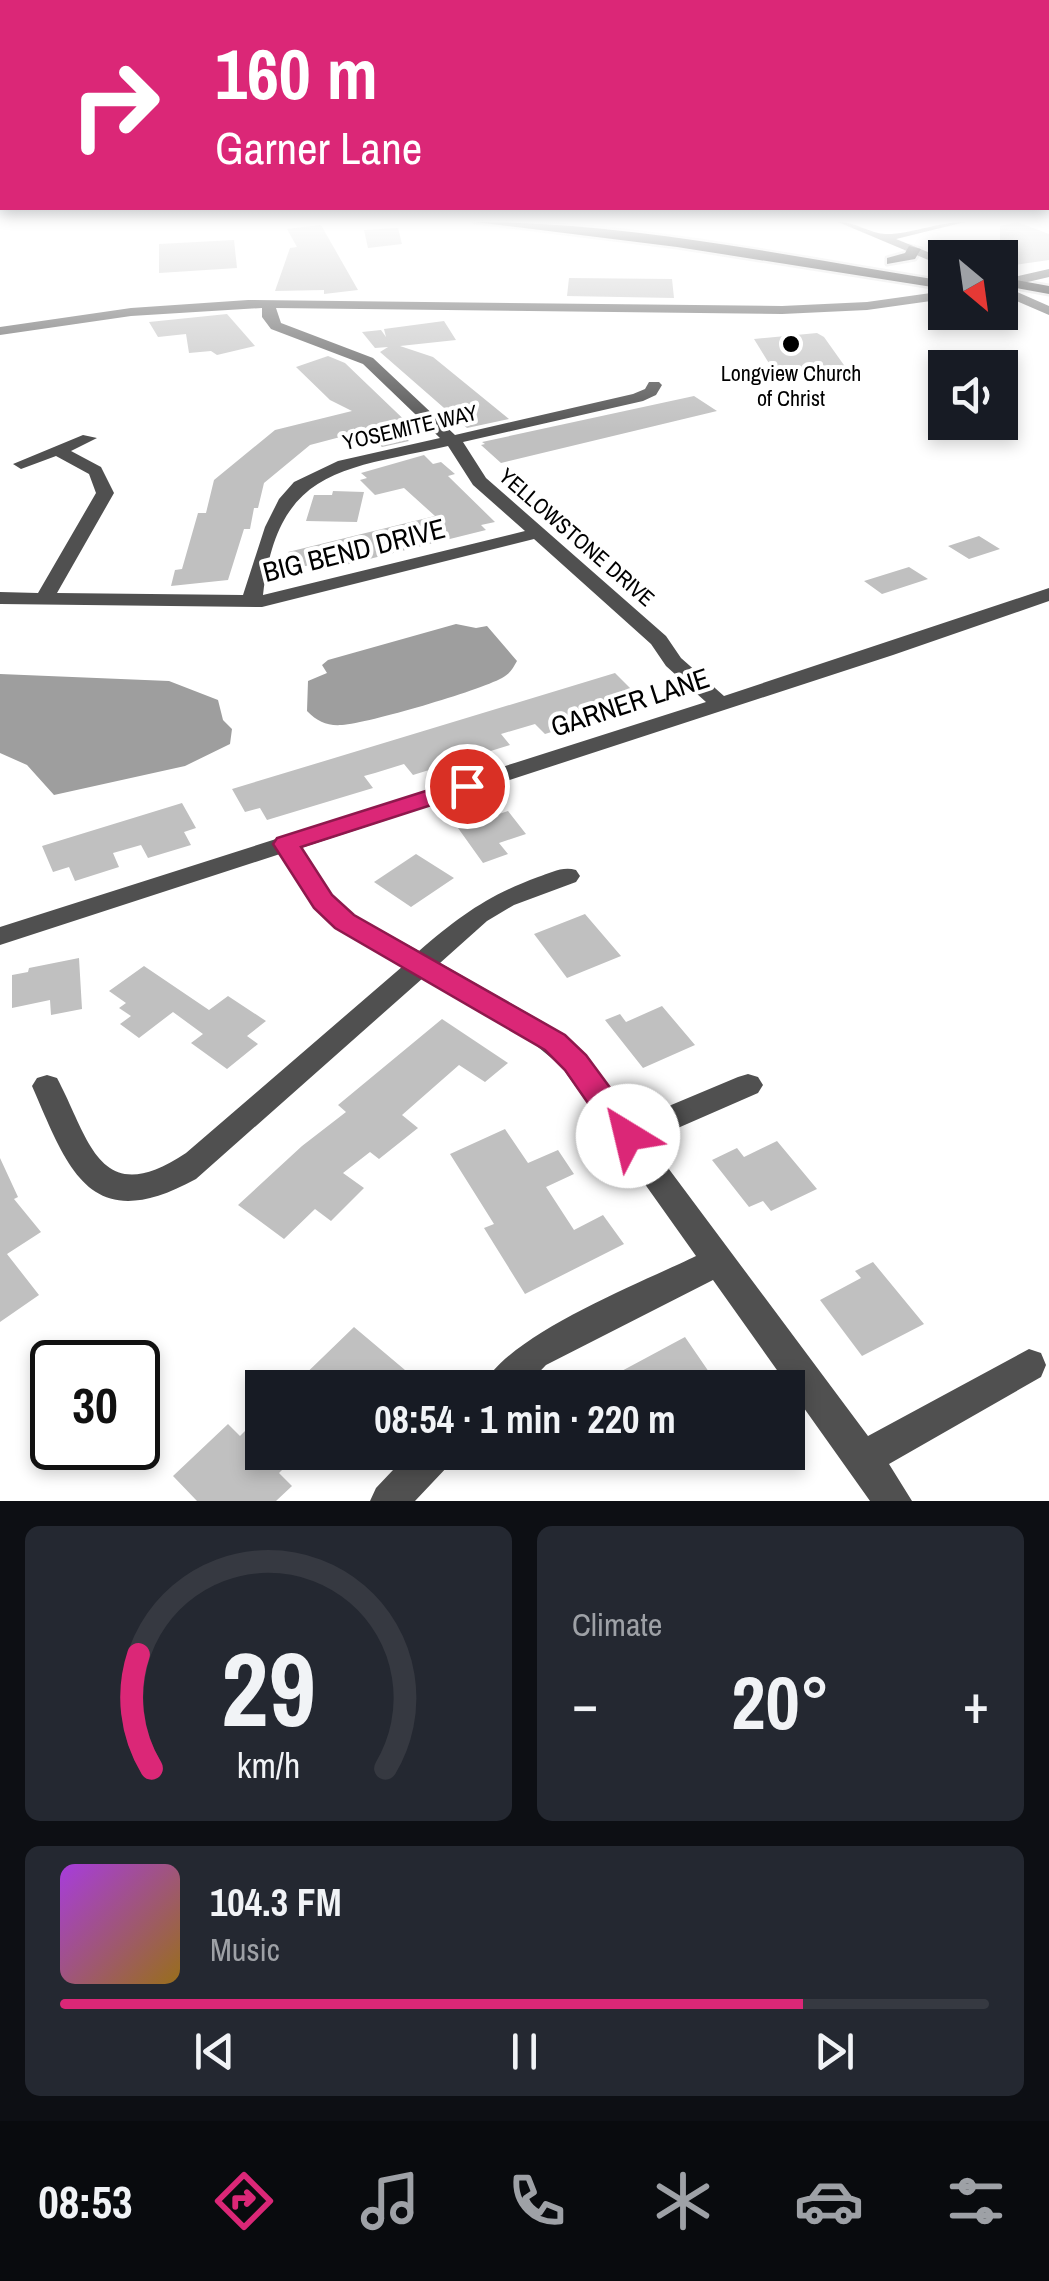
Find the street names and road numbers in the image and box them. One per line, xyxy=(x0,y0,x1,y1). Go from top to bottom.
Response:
street label: YOSEMITE WAY xyxy=(340,397,480,457)
street label: YELLOWSTONE DRIVE xyxy=(493,461,661,613)
street label: BIG BEND DRIVE xyxy=(259,509,449,591)
street label: GARNER LANE xyxy=(546,658,714,746)

